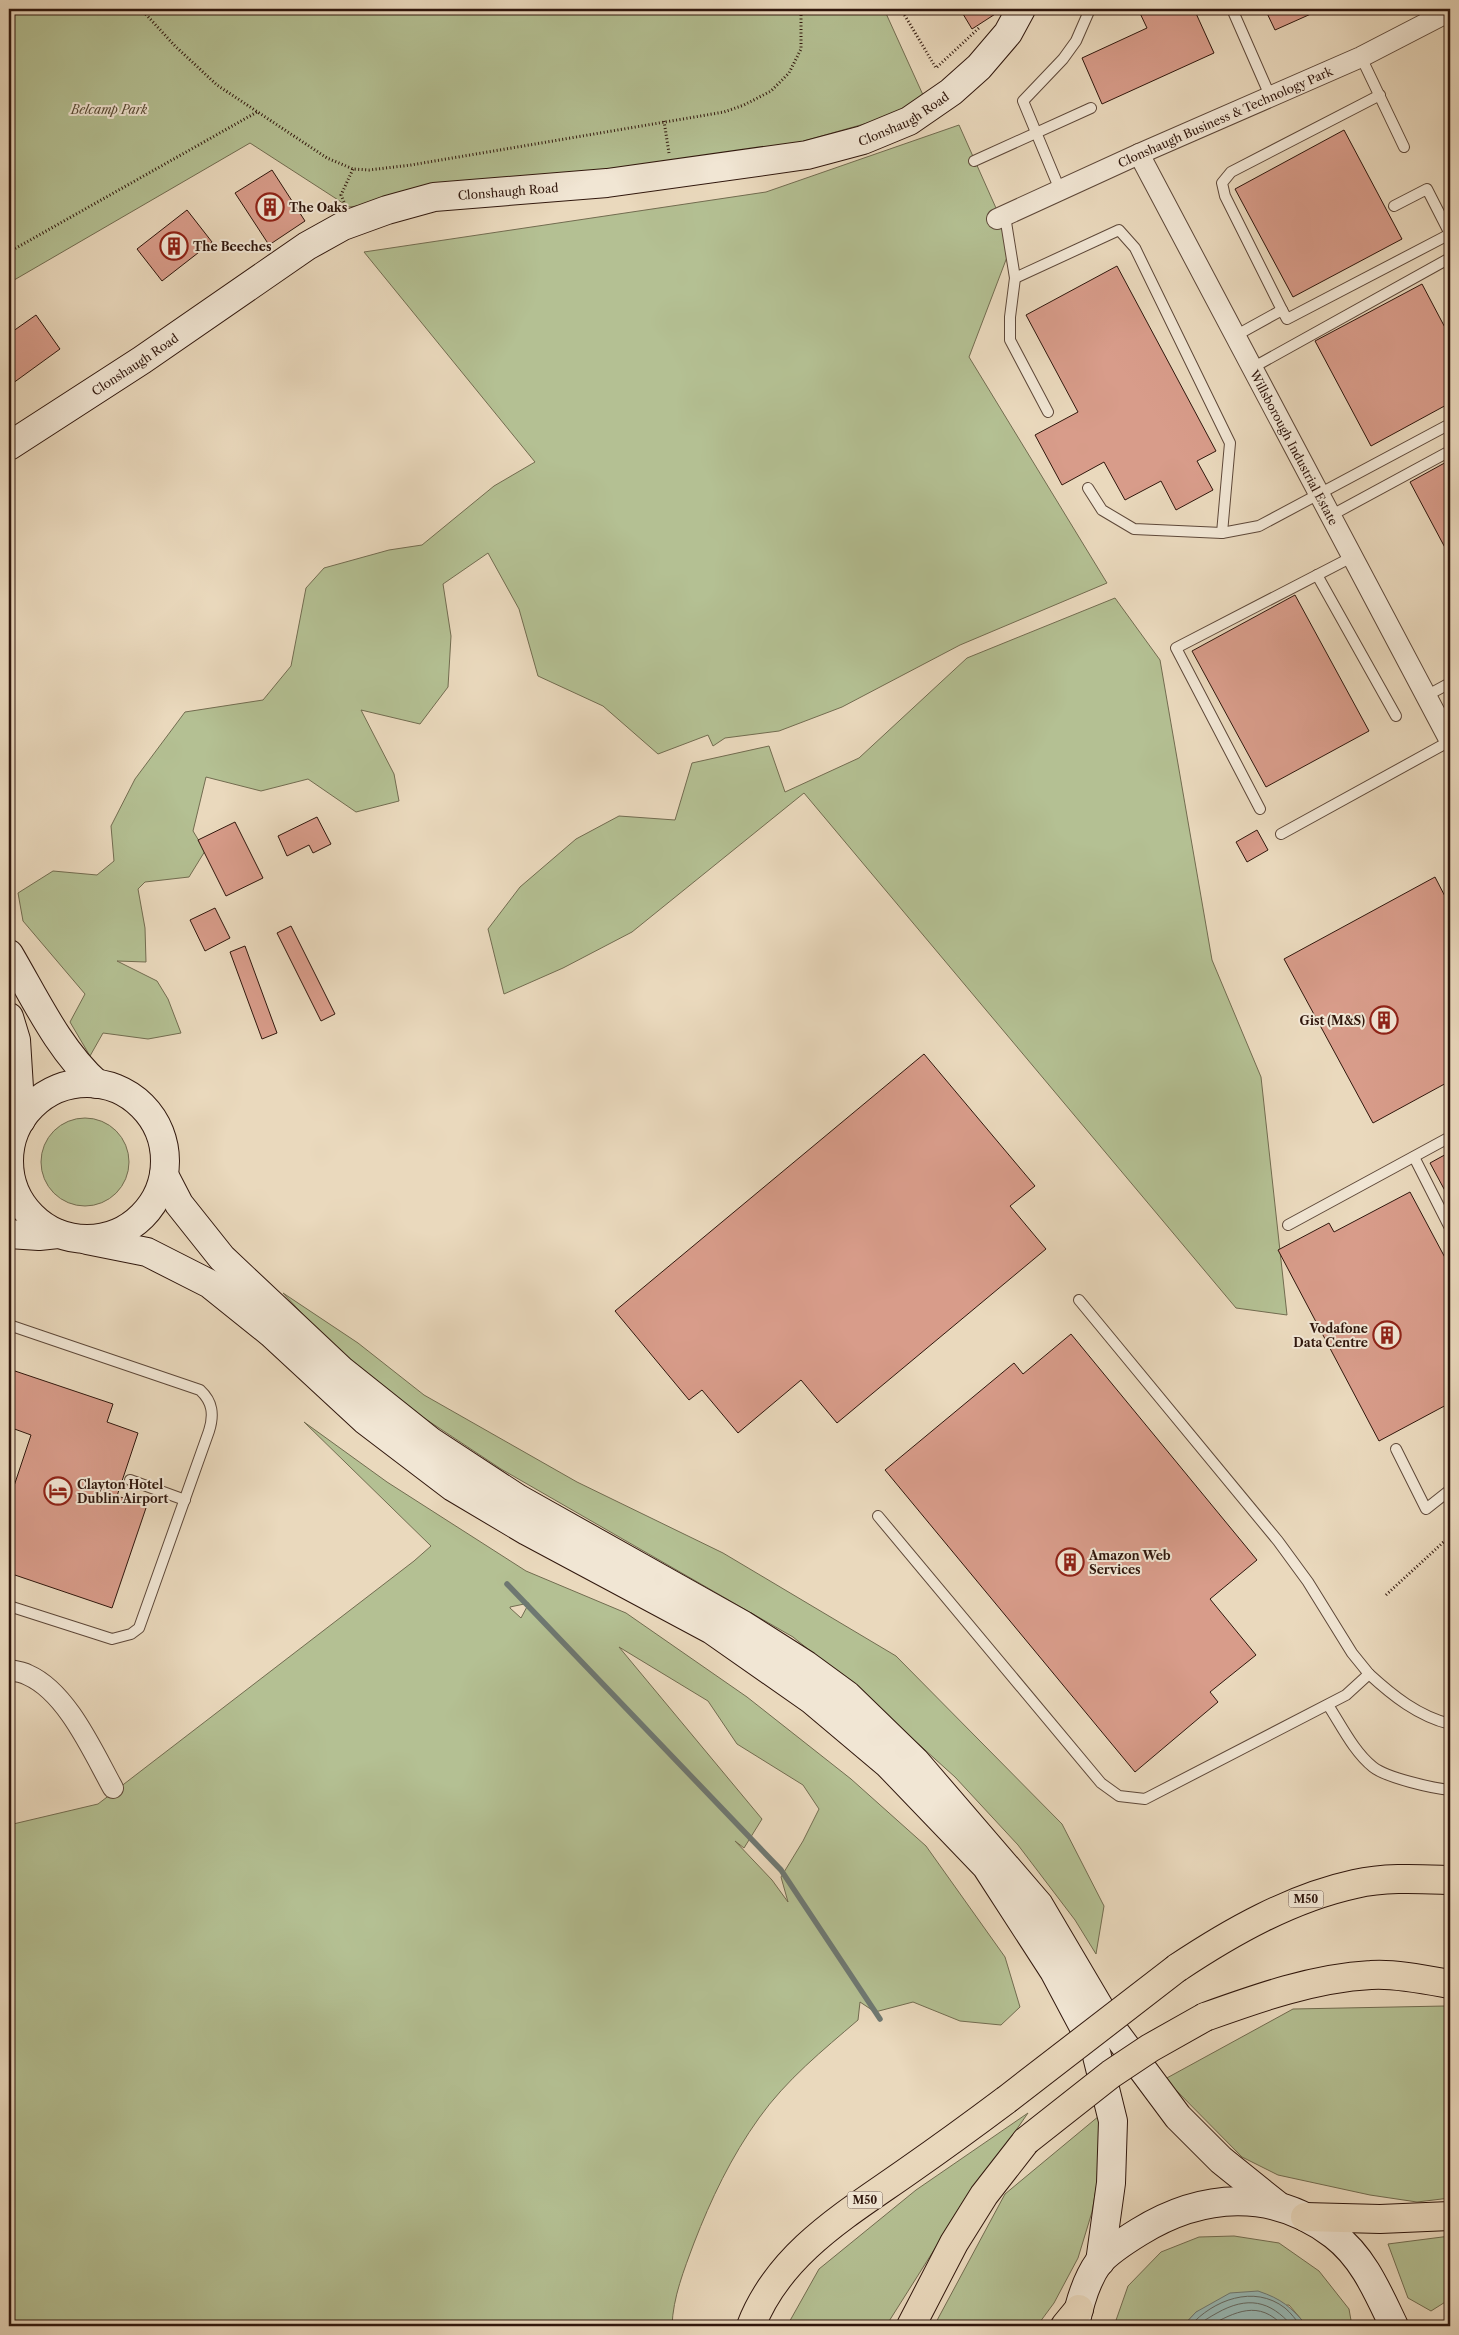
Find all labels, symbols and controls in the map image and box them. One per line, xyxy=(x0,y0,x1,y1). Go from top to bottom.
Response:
street label: Clonshaugh Business & Technology Park xyxy=(1115,63,1336,170)
street label: Clonshaugh Road xyxy=(857,88,952,148)
park label: Belcamp Park xyxy=(70,102,148,117)
street label: Clonshaugh Road xyxy=(457,179,560,203)
building icon: The Oaks xyxy=(255,192,285,222)
place label: The Oaks xyxy=(289,200,348,215)
building icon: The Beeches xyxy=(159,231,189,261)
place label: The Beeches xyxy=(193,239,272,254)
street label: Clonshaugh Road xyxy=(88,330,181,398)
street label: Willsborough Industrial Estate xyxy=(1247,366,1342,528)
building icon: Gist (M&S) xyxy=(1369,1005,1399,1035)
place label: Gist (M&S) xyxy=(1300,1013,1365,1028)
building icon: Vodafone Data Centre xyxy=(1372,1320,1402,1350)
place label: Vodafone Data Centre xyxy=(1293,1321,1368,1350)
hotel icon: Clayton Hotel Dublin Airport xyxy=(43,1476,73,1506)
place label: Clayton Hotel Dublin Airport xyxy=(77,1477,168,1506)
building icon: Amazon Web Services xyxy=(1055,1547,1085,1577)
place label: Amazon Web Services xyxy=(1088,1548,1171,1577)
road number: M50 xyxy=(1288,1890,1324,1908)
road number: M50 xyxy=(848,2192,882,2208)

